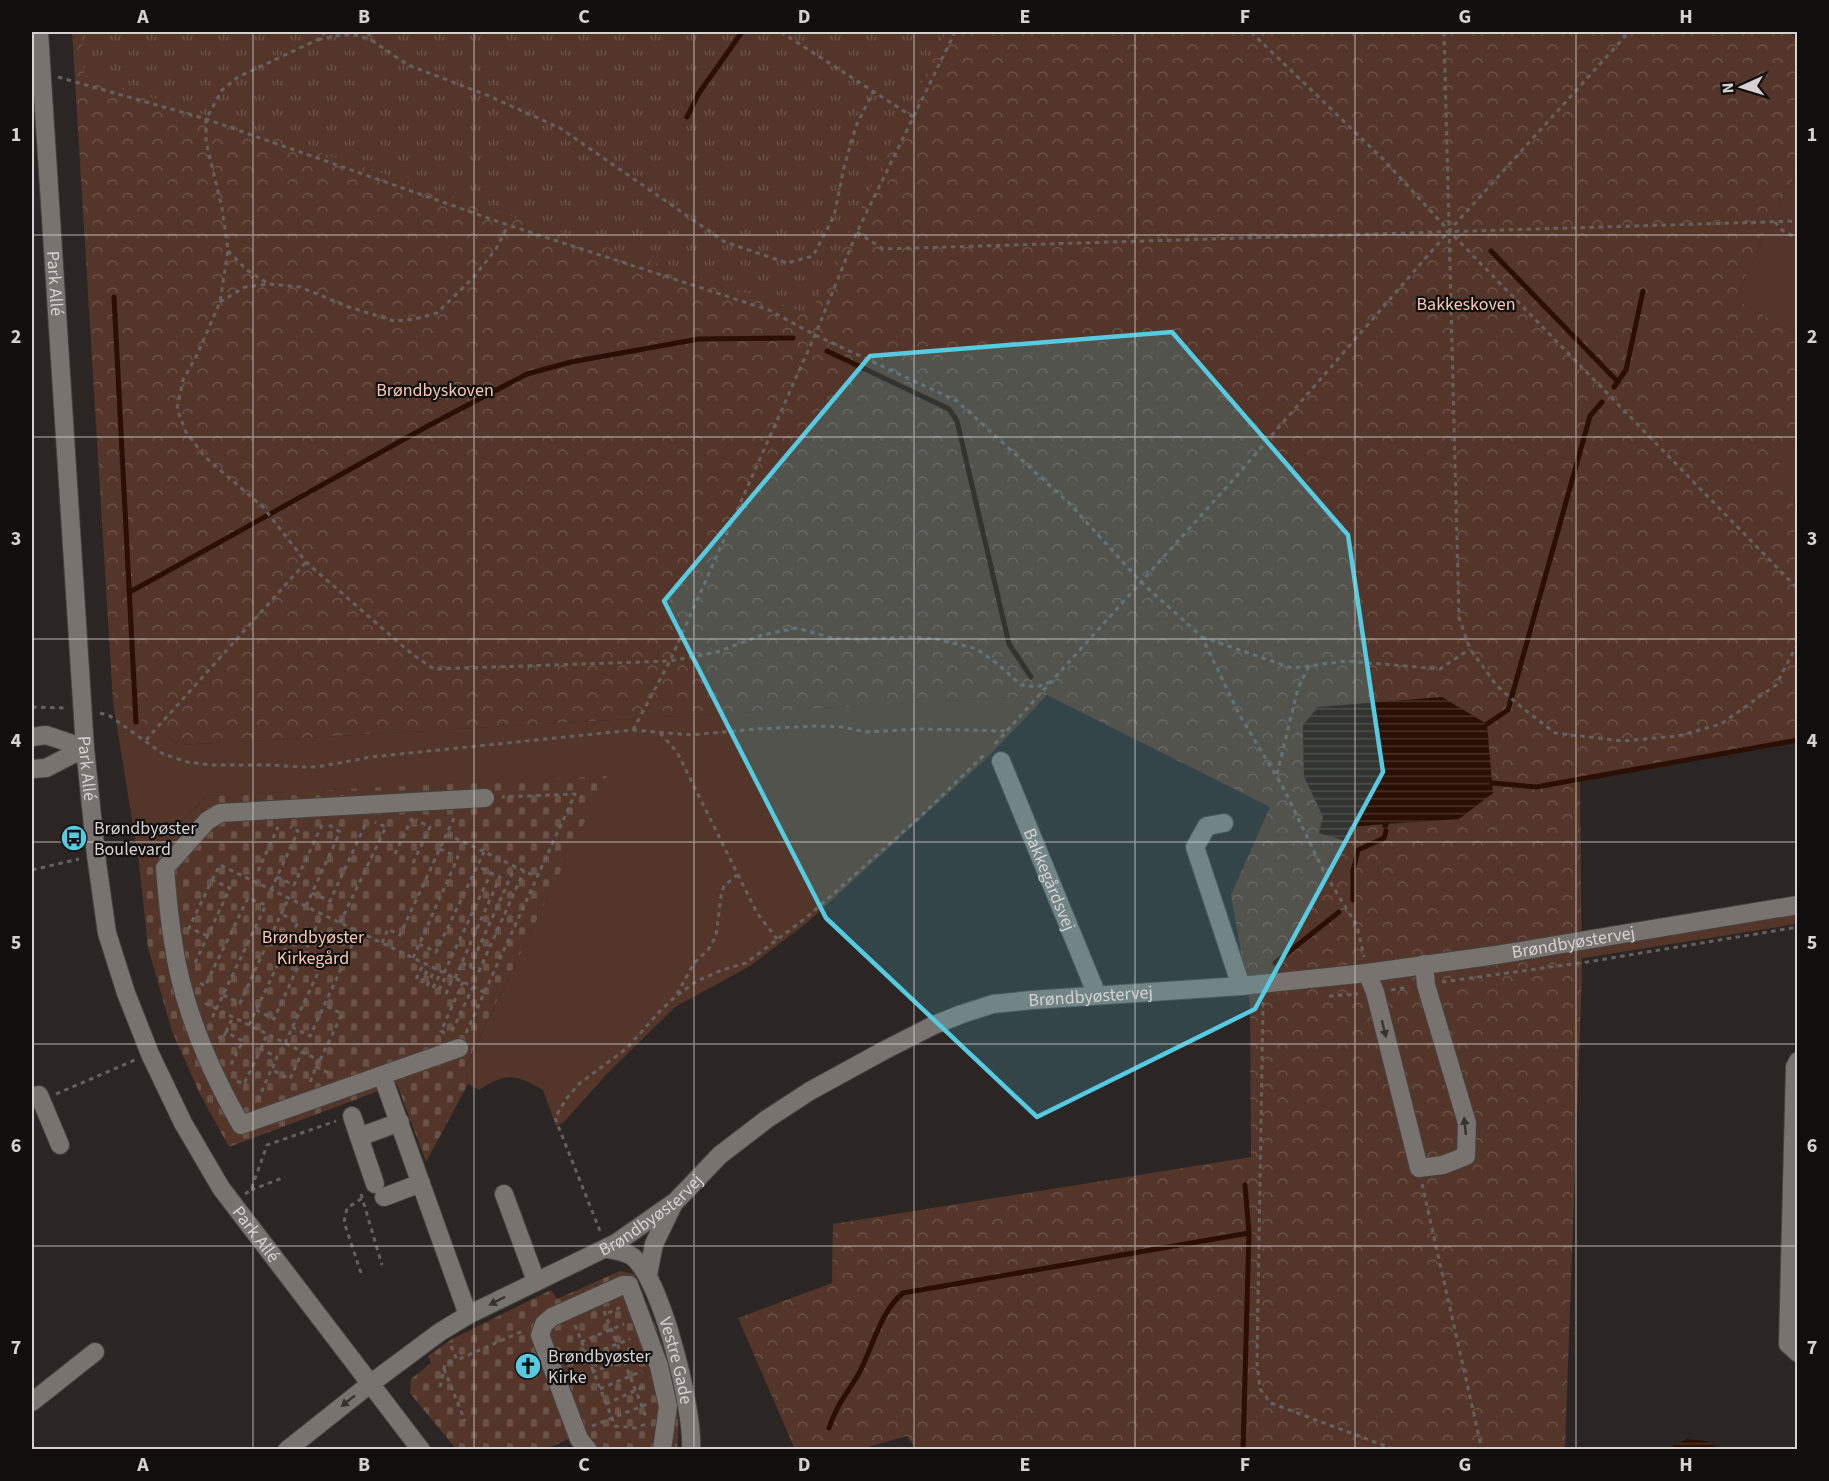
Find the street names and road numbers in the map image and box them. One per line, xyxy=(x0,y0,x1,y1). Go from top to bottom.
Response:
street label: Park Allé xyxy=(40,250,69,317)
street label: Park Allé xyxy=(71,735,102,802)
street label: Bakkegårdsvej xyxy=(1017,824,1081,935)
street label: Brøndbyøstervej xyxy=(1510,920,1637,965)
street label: Brøndbyøstervej xyxy=(1028,980,1154,1013)
street label: Brøndbyøstervej xyxy=(595,1168,709,1263)
street label: Park Allé xyxy=(226,1201,285,1268)
street label: Vestre Gade xyxy=(652,1314,699,1406)

